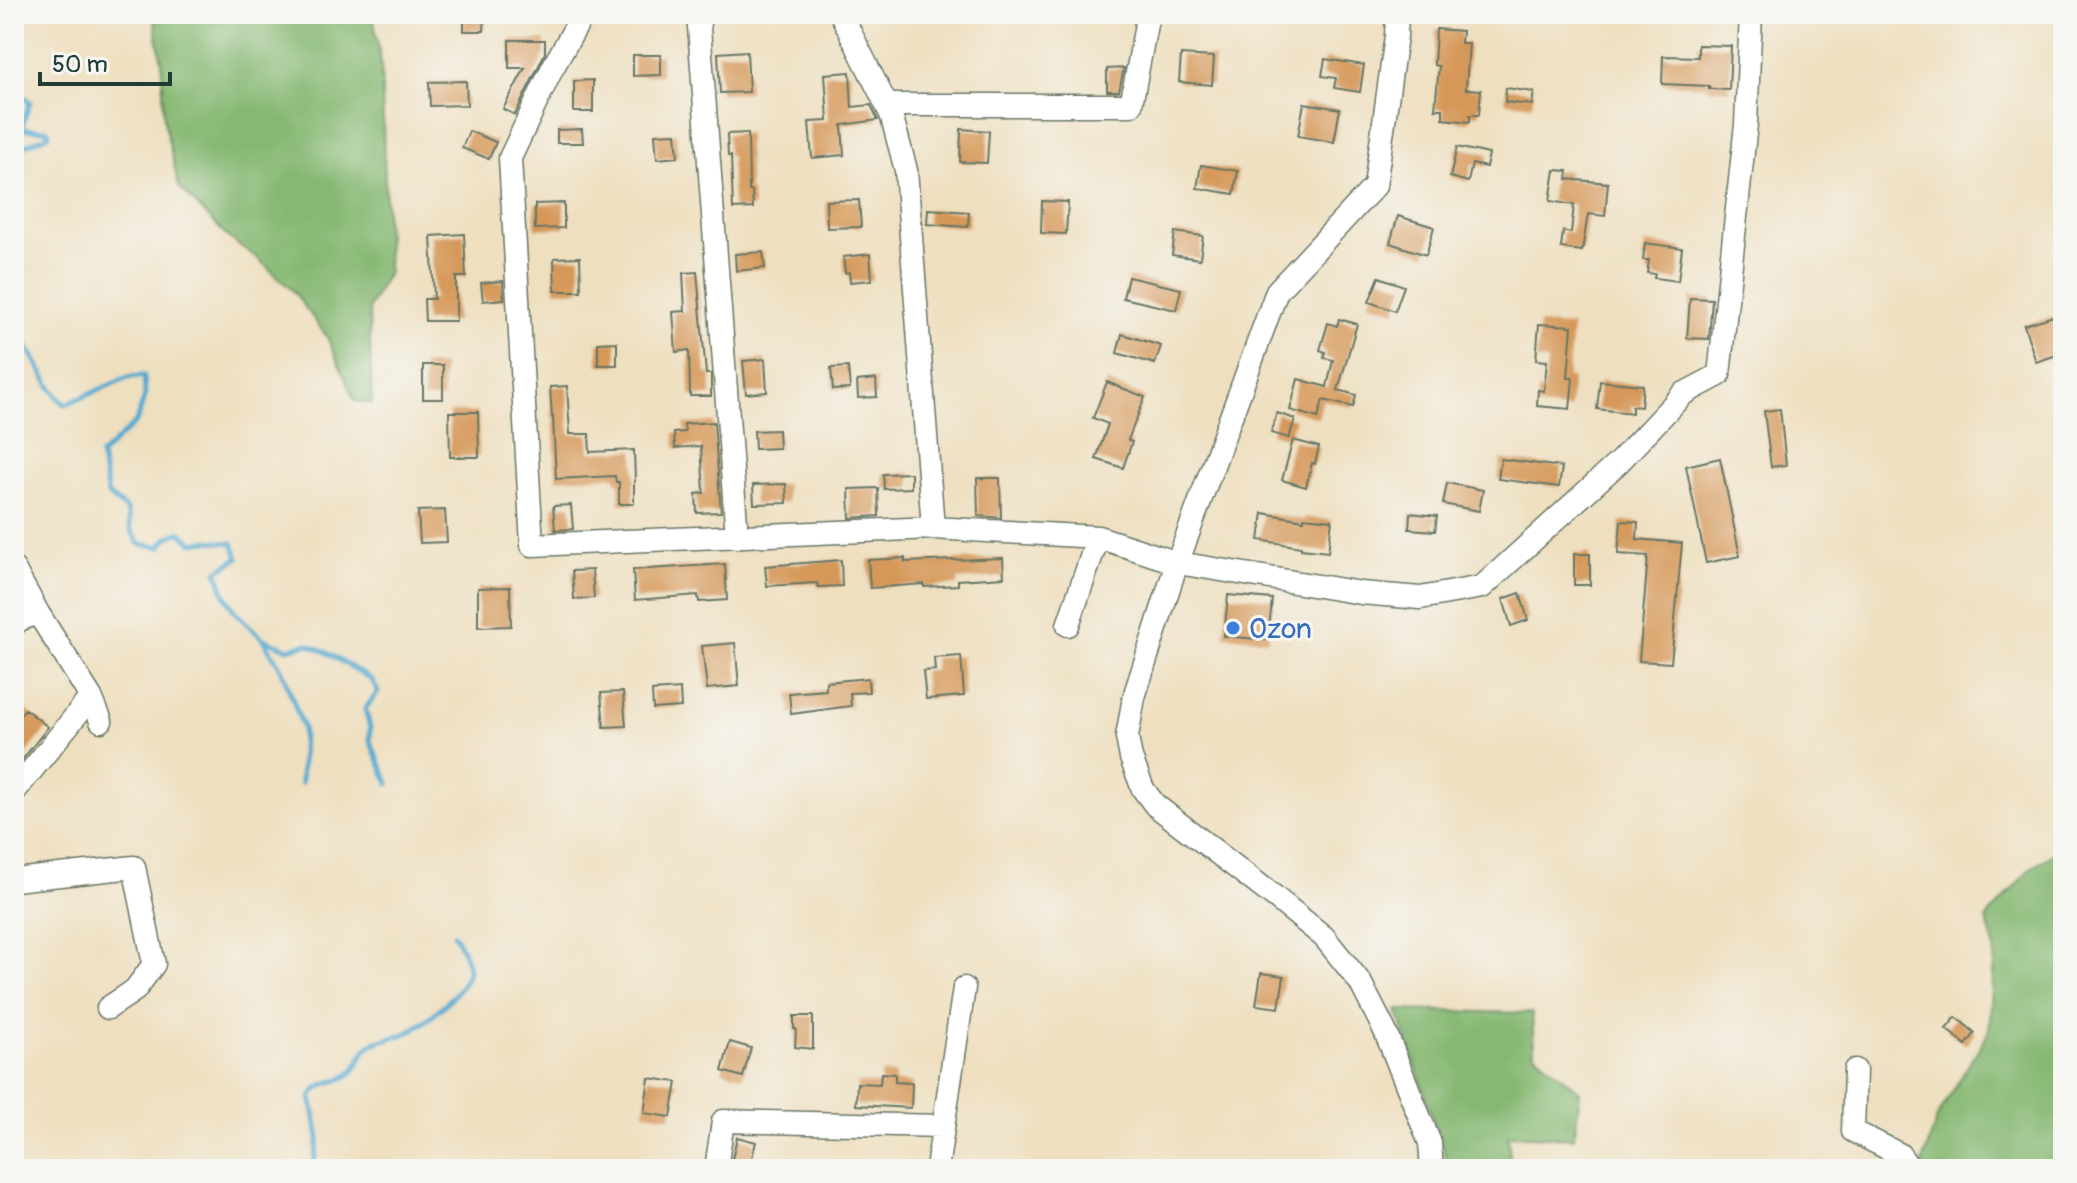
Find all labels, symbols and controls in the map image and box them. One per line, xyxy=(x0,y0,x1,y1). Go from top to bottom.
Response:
scale bar xyxy=(40,36,170,86)
text: 50 m xyxy=(52,50,108,79)
place label: Ozon xyxy=(1249,612,1312,647)
marker: Ozon xyxy=(1224,619,1242,637)

